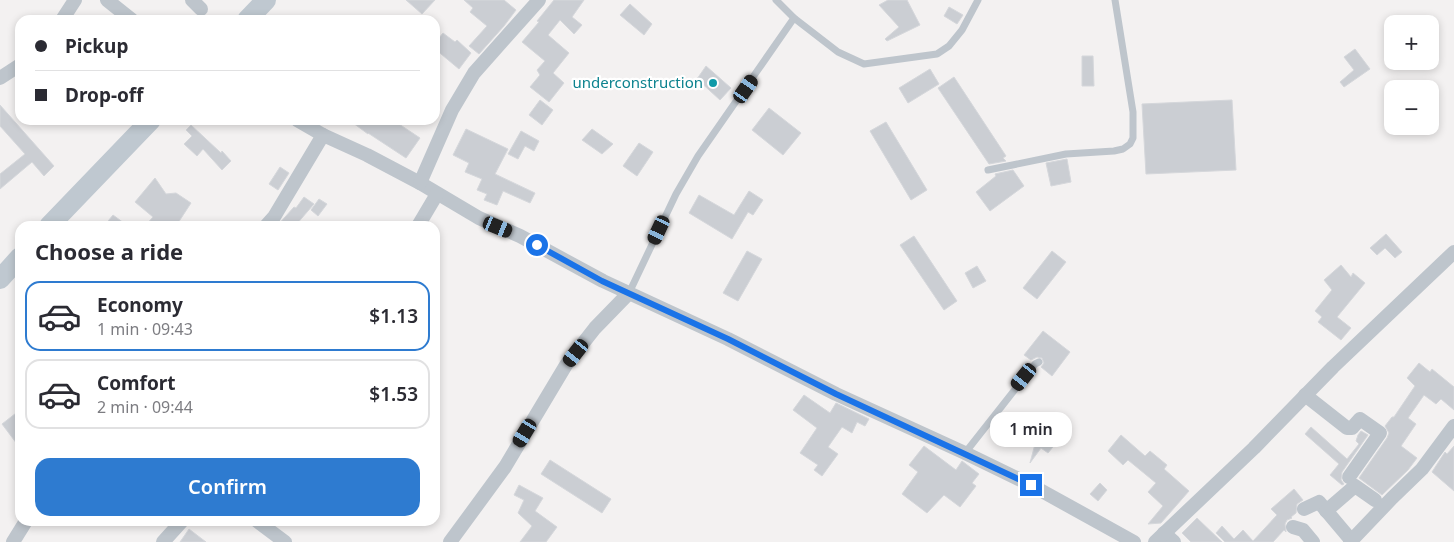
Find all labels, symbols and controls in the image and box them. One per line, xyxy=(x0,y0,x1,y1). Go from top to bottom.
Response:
map controls xyxy=(1384,15,1439,135)
button: + xyxy=(1384,15,1439,70)
text: Pickup xyxy=(65,33,128,59)
place label: underconstruction xyxy=(572,72,703,92)
car xyxy=(731,72,760,106)
marker: underconstruction xyxy=(707,77,719,89)
button: − xyxy=(1384,80,1439,135)
text: Drop-off xyxy=(65,82,144,108)
car xyxy=(645,213,672,247)
car xyxy=(481,214,514,240)
route start xyxy=(526,234,548,256)
text: Choose a ride xyxy=(35,236,183,266)
text: Economy xyxy=(97,292,183,318)
icon: car xyxy=(37,294,82,339)
text: $1.13 xyxy=(369,303,418,329)
text: 1 min · 09:43 xyxy=(97,318,193,340)
car xyxy=(560,337,591,369)
car xyxy=(1008,361,1039,393)
text: Comfort xyxy=(97,370,176,396)
icon: car xyxy=(37,372,82,417)
text: $1.53 xyxy=(369,381,418,407)
text: 2 min · 09:44 xyxy=(97,396,193,418)
callout: 1 min xyxy=(990,412,1072,448)
car xyxy=(510,416,539,450)
text: 1 min xyxy=(1009,418,1053,440)
button: Confirm xyxy=(35,458,420,516)
route end xyxy=(1020,474,1042,496)

